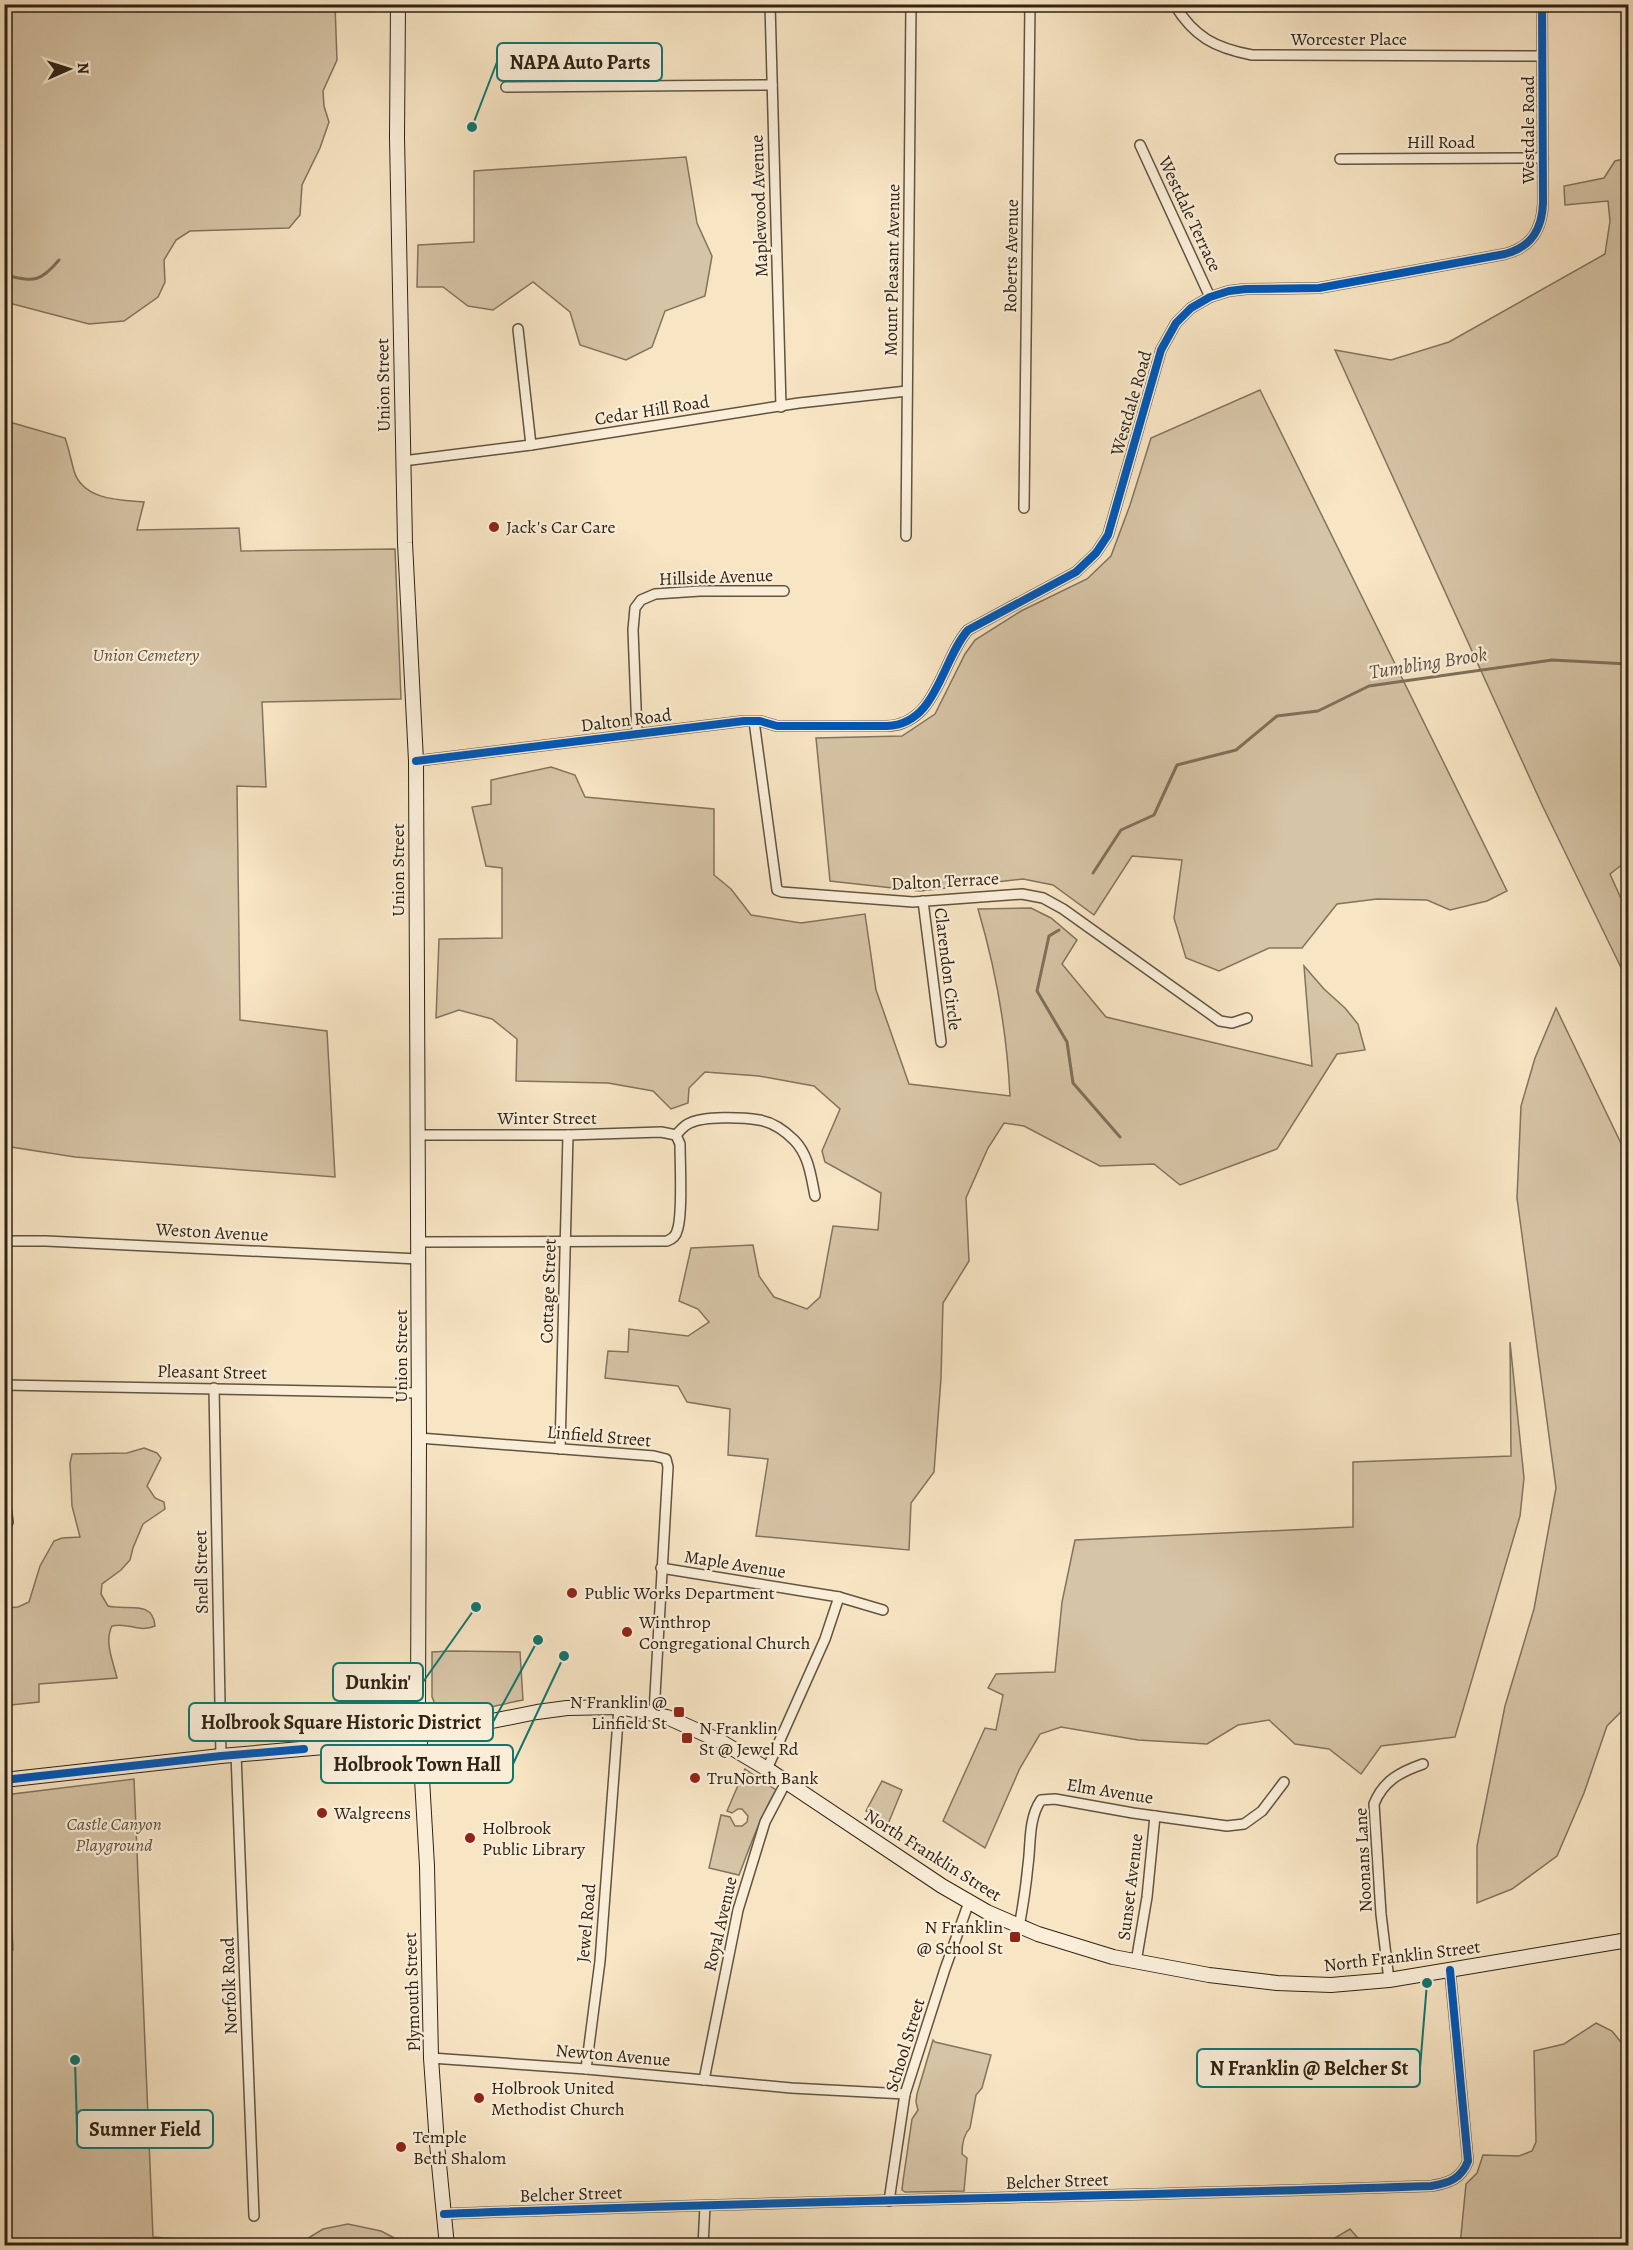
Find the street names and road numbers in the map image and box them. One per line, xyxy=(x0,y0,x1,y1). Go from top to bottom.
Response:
street label: Worcester Place xyxy=(1290,27,1407,51)
street label: Westdale Road xyxy=(1516,76,1540,185)
street label: Hill Road xyxy=(1407,130,1475,154)
street label: Maplewood Avenue xyxy=(745,134,773,278)
street label: Westdale Terrace xyxy=(1152,151,1227,276)
street label: Mount Pleasant Avenue xyxy=(878,184,906,356)
street label: Roberts Avenue xyxy=(998,199,1024,313)
street label: Union Street xyxy=(370,338,396,432)
street label: Westdale Road xyxy=(1104,347,1158,459)
street label: Cedar Hill Road xyxy=(593,389,711,431)
street label: Hillside Avenue xyxy=(658,563,774,591)
street label: Dalton Road xyxy=(579,702,673,737)
street label: Union Street xyxy=(386,823,410,917)
street label: Dalton Terrace xyxy=(890,866,1000,896)
street label: Clarendon Circle xyxy=(929,906,967,1032)
street label: Winter Street xyxy=(496,1106,597,1130)
street label: Weston Avenue xyxy=(154,1217,269,1247)
street label: Cottage Street xyxy=(534,1238,562,1344)
street label: Union Street xyxy=(389,1309,413,1403)
street label: Pleasant Street xyxy=(157,1359,267,1385)
street label: Linfield Street xyxy=(546,1419,652,1453)
street label: Snell Street xyxy=(188,1530,214,1614)
street label: Maple Avenue xyxy=(682,1544,788,1584)
street label: Elm Avenue xyxy=(1065,1772,1155,1810)
street label: North Franklin Street xyxy=(860,1803,1006,1907)
street label: Noonans Lane xyxy=(1348,1807,1378,1913)
street label: Sunset Avenue xyxy=(1112,1832,1148,1942)
street label: Royal Avenue xyxy=(697,1874,743,1974)
street label: Jewel Road xyxy=(571,1882,601,1963)
street label: Plymouth Street xyxy=(398,1932,426,2052)
street label: North Franklin Street xyxy=(1322,1934,1482,1978)
street label: Norfolk Road xyxy=(215,1937,243,2035)
street label: School Street xyxy=(879,1995,931,2095)
street label: Newton Avenue xyxy=(555,2038,671,2072)
street label: Belcher Street xyxy=(1005,2167,1109,2195)
street label: Belcher Street xyxy=(519,2180,623,2208)

